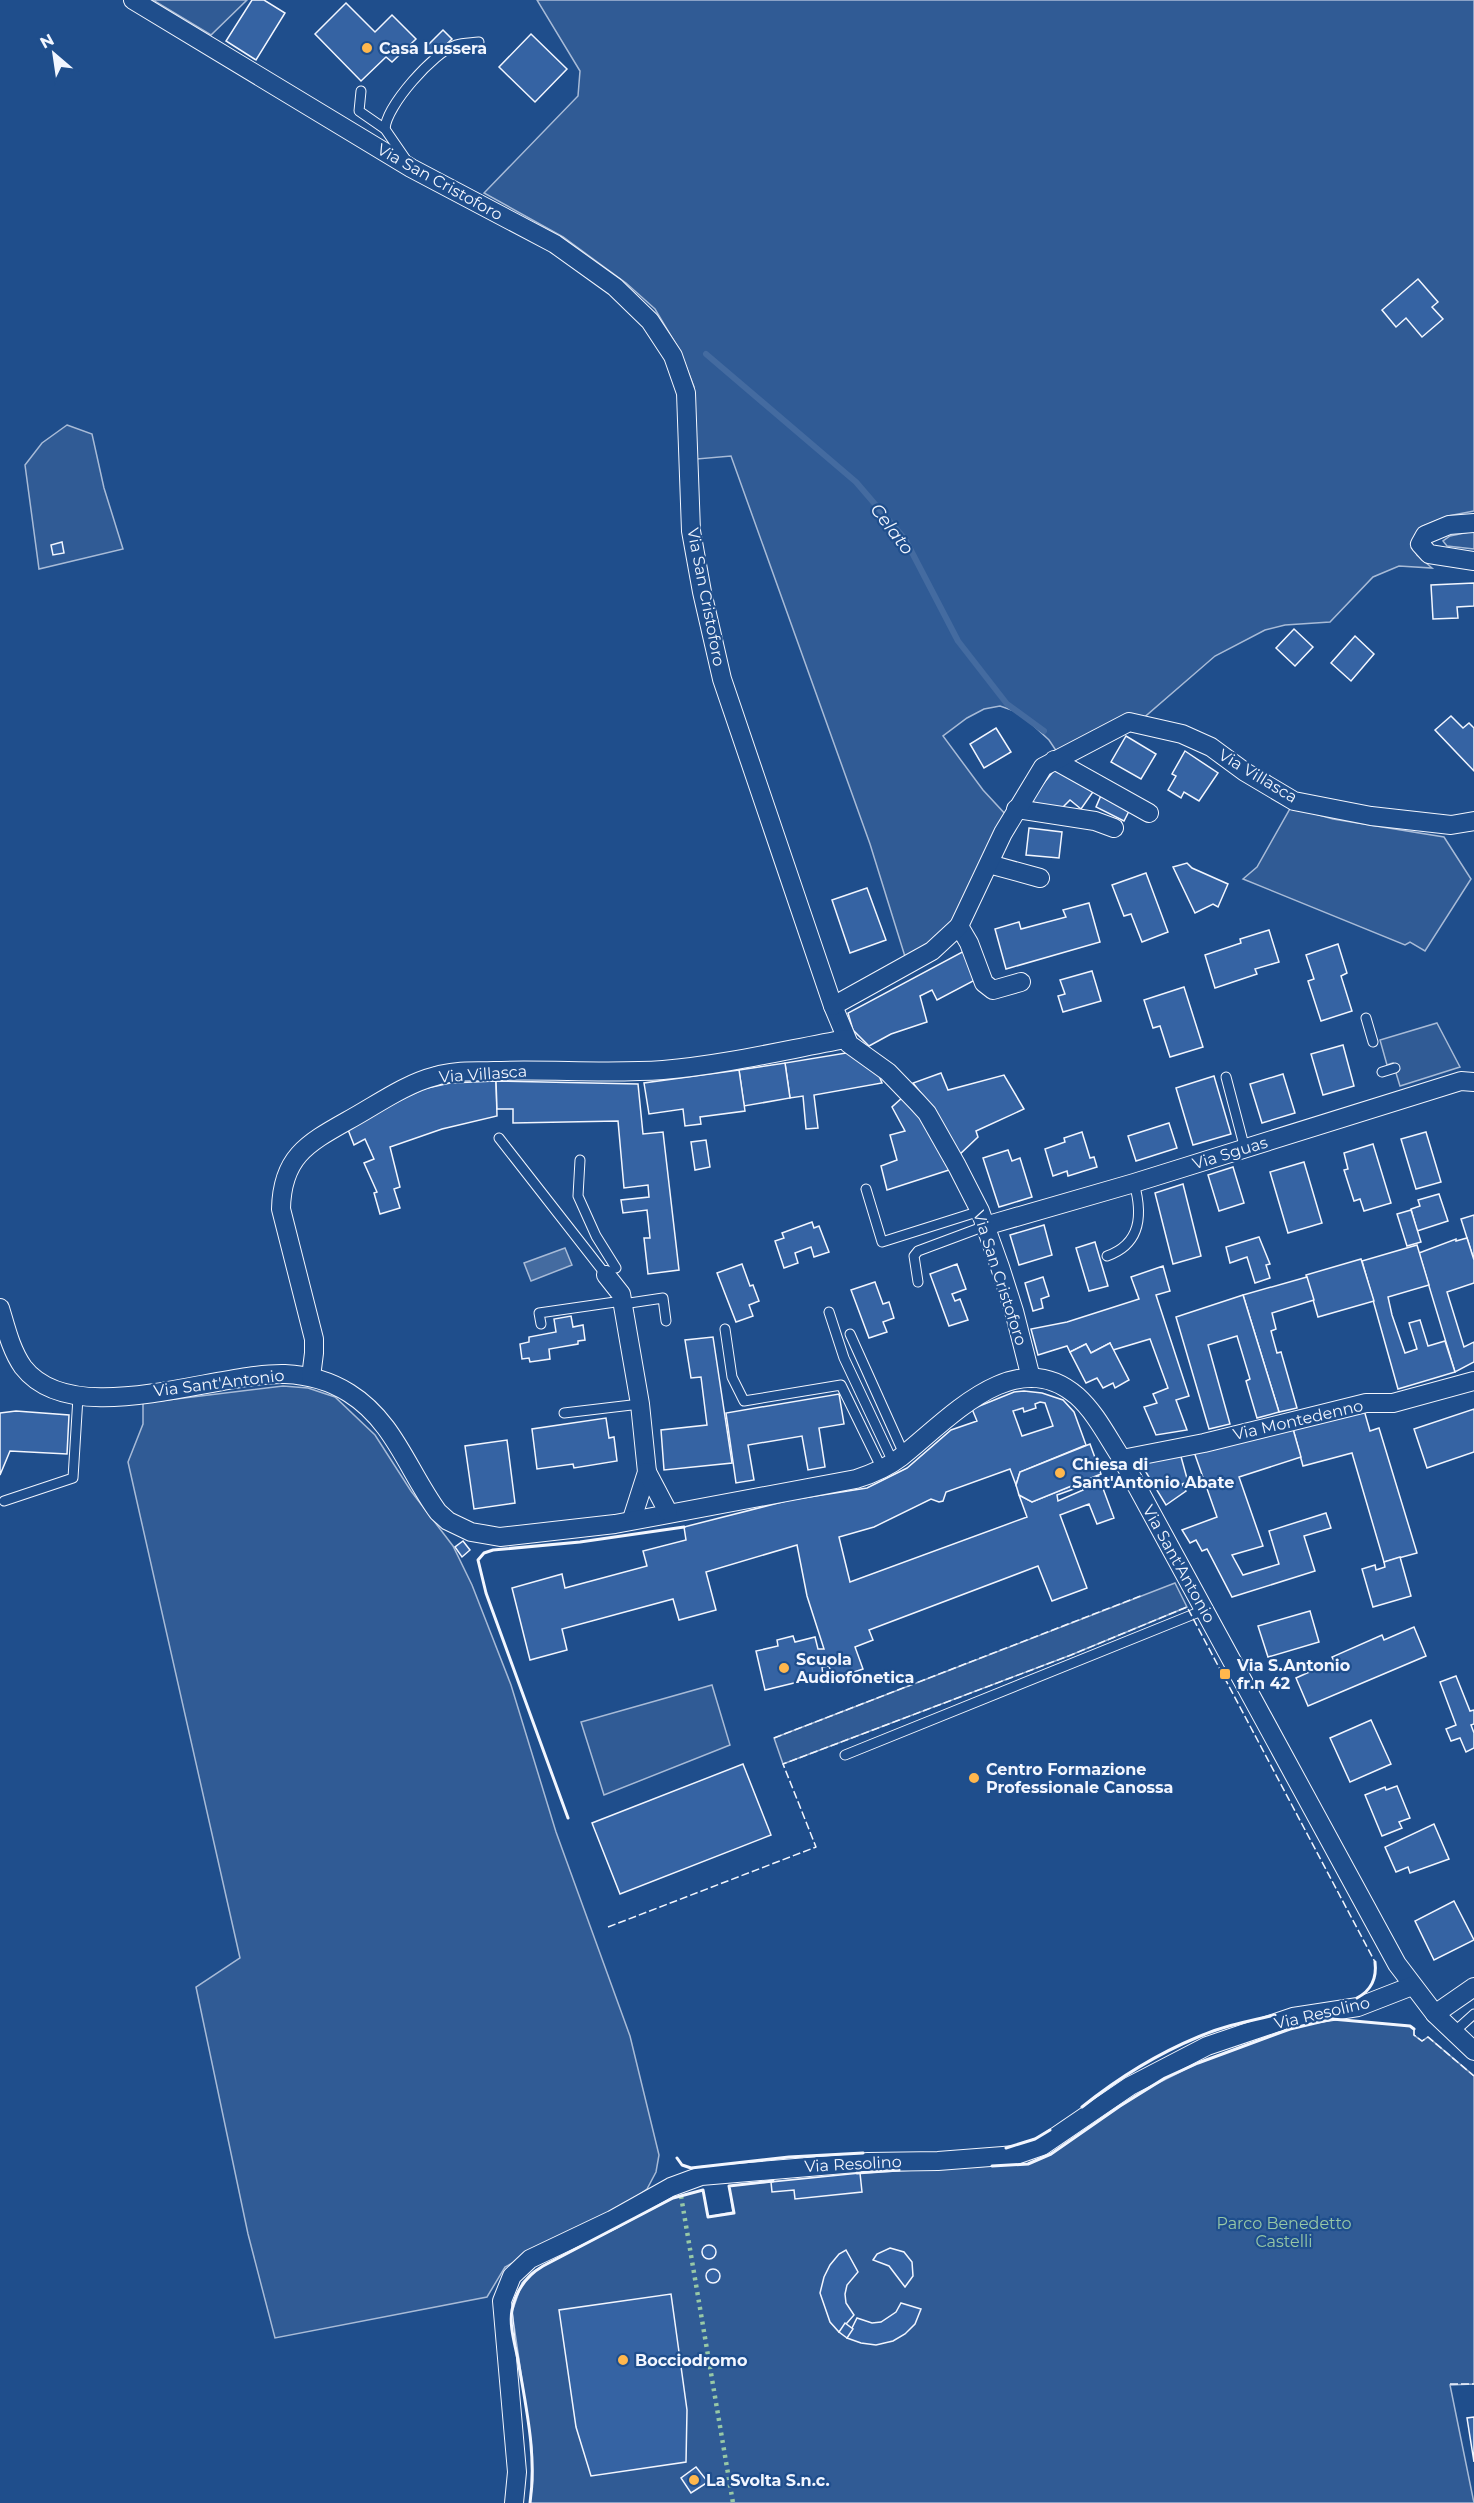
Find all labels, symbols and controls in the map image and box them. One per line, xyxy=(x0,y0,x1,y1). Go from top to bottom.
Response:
north arrow xyxy=(24,24,84,84)
text: N xyxy=(37,30,57,53)
place label: Casa Lussera xyxy=(379,39,487,58)
marker: Casa Lussera xyxy=(360,41,374,55)
street label: Via San Cristoforo xyxy=(374,140,506,224)
water label: Celato xyxy=(866,499,918,559)
street label: Via San Cristoforo xyxy=(683,526,729,668)
street label: Via Villasca xyxy=(1215,745,1301,807)
street label: Via Villasca xyxy=(438,1061,528,1087)
street label: Via Sguas xyxy=(1190,1133,1270,1173)
street label: Via San Cristoforo xyxy=(969,1208,1031,1348)
street label: Via Sant'Antonio xyxy=(153,1366,285,1400)
street label: Via Montedenno xyxy=(1231,1396,1365,1444)
place label: Chiesa di Sant'Antonio Abate xyxy=(1072,1455,1234,1492)
marker: Chiesa di Sant'Antonio Abate xyxy=(1053,1466,1067,1480)
street label: Via Sant'Antonio xyxy=(1139,1502,1219,1626)
place label: Scuola Audiofonetica xyxy=(795,1650,914,1687)
place label: Via S.Antonio fr.n 42 xyxy=(1236,1656,1350,1693)
marker: Scuola Audiofonetica xyxy=(777,1661,791,1675)
marker: Via S.Antonio fr.n 42 xyxy=(1218,1667,1232,1681)
place label: Centro Formazione Professionale Canossa xyxy=(986,1760,1173,1797)
marker: Centro Formazione Professionale Canossa xyxy=(967,1771,981,1785)
street label: Via Resolino xyxy=(1272,1993,1372,2033)
street label: Via Resolino xyxy=(804,2152,902,2176)
park label: Parco Benedetto Castelli xyxy=(1216,2214,1352,2251)
place label: Bocciodromo xyxy=(635,2351,747,2370)
marker: Bocciodromo xyxy=(616,2353,630,2367)
place label: La Svolta S.n.c. xyxy=(706,2471,830,2490)
marker: La Svolta S.n.c. xyxy=(687,2473,701,2487)

